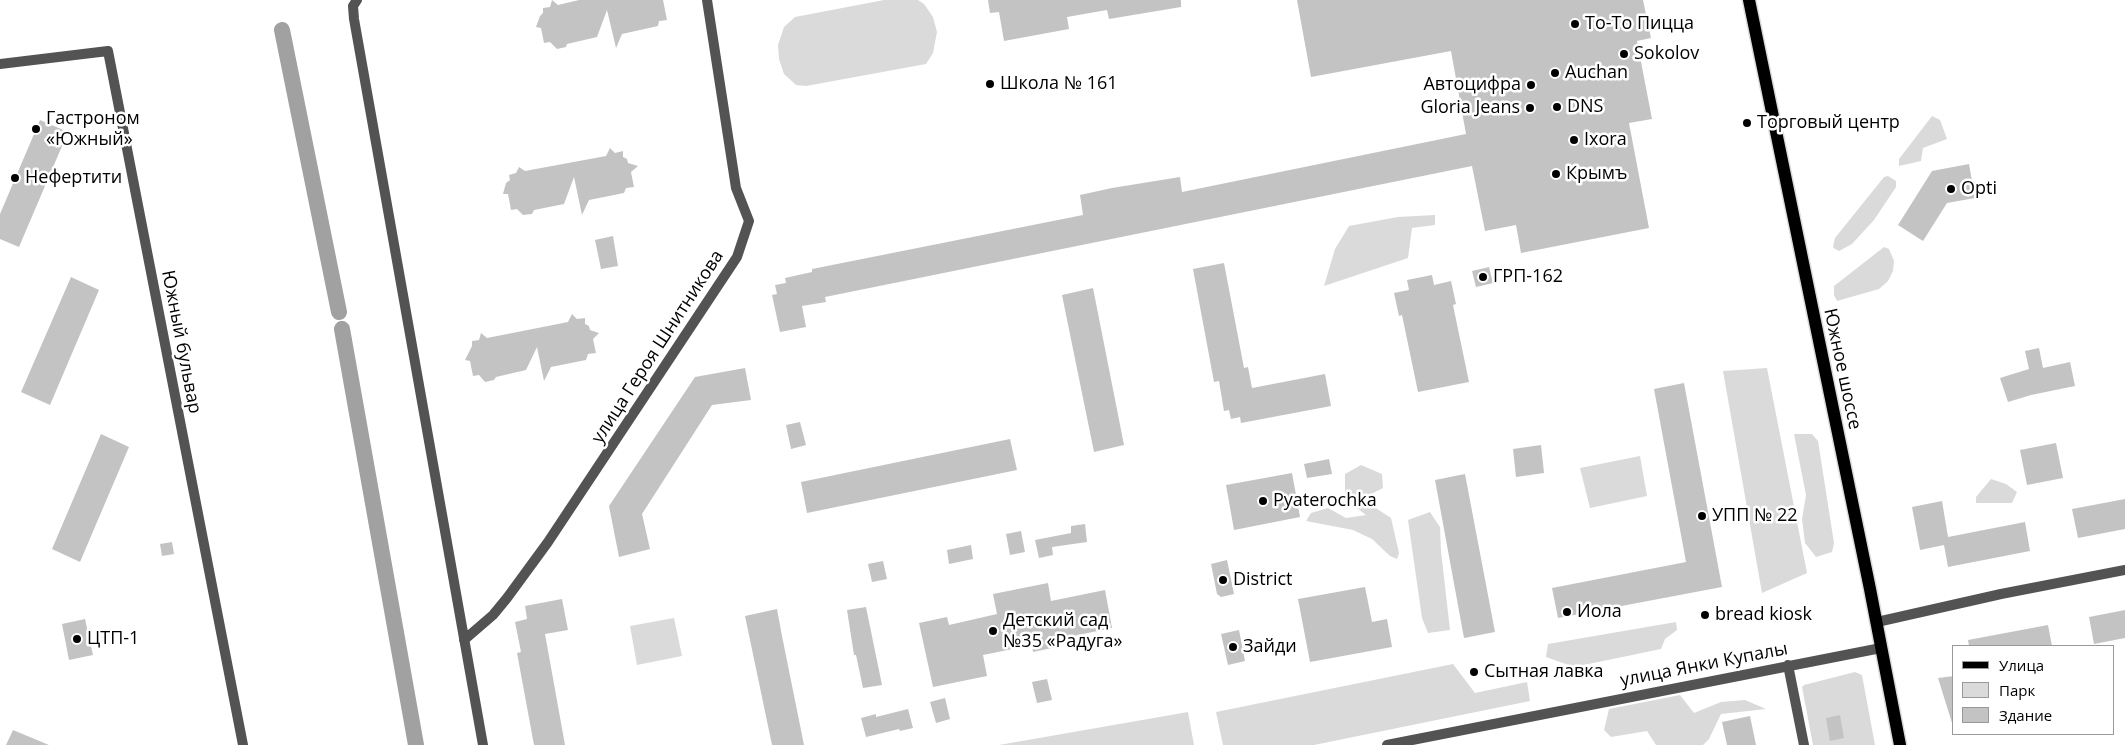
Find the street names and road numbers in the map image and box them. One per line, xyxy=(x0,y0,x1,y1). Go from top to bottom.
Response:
street label: улица Героя Шнитникова xyxy=(587,246,729,448)
street label: Южный бульвар xyxy=(157,269,205,415)
street label: Южное шоссе xyxy=(1819,306,1865,432)
street label: улица Янки Купалы xyxy=(1618,638,1790,692)

